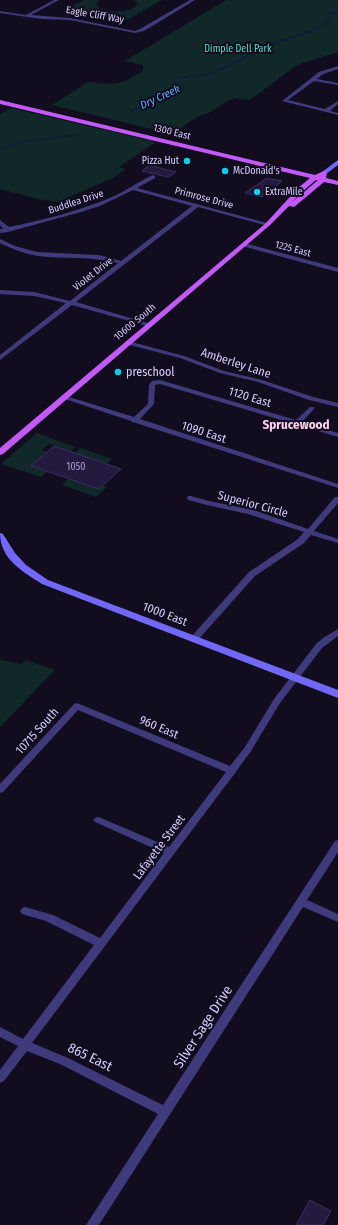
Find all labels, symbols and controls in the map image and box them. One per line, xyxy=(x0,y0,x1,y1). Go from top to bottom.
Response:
street label: Eagle Cliff Way xyxy=(65,4,126,26)
park label: Dimple Dell Park xyxy=(204,43,272,55)
water label: Dry Creek xyxy=(138,82,182,112)
street label: 1300 East xyxy=(152,122,193,143)
place label: Pizza Hut xyxy=(142,155,180,167)
marker: Pizza Hut xyxy=(182,156,192,166)
place label: McDonald's xyxy=(233,165,280,177)
marker: McDonald's xyxy=(220,166,230,176)
street label: Primrose Drive xyxy=(173,184,235,212)
place label: ExtraMile xyxy=(265,186,303,198)
street label: Buddlea Drive xyxy=(47,187,105,217)
marker: ExtraMile xyxy=(252,187,262,197)
street label: 1225 East xyxy=(274,238,313,260)
street label: Violet Drive xyxy=(71,255,115,293)
street label: 10600 South xyxy=(112,301,158,343)
street label: Amberley Lane xyxy=(199,345,273,381)
place label: preschool xyxy=(126,365,175,379)
marker: preschool xyxy=(113,367,123,377)
street label: 1120 East xyxy=(227,384,273,410)
district label: Sprucewood xyxy=(262,417,330,432)
street label: 1090 East xyxy=(180,418,228,446)
house number: 1050 xyxy=(67,461,85,473)
street label: Superior Circle xyxy=(216,488,290,520)
street label: 1000 East xyxy=(141,599,189,629)
street label: 10715 South xyxy=(13,705,61,757)
street label: 960 East xyxy=(137,713,181,742)
street label: Lafayette Street xyxy=(130,812,188,882)
street label: Silver Sage Drive xyxy=(170,982,236,1072)
street label: 865 East xyxy=(65,1039,115,1075)

